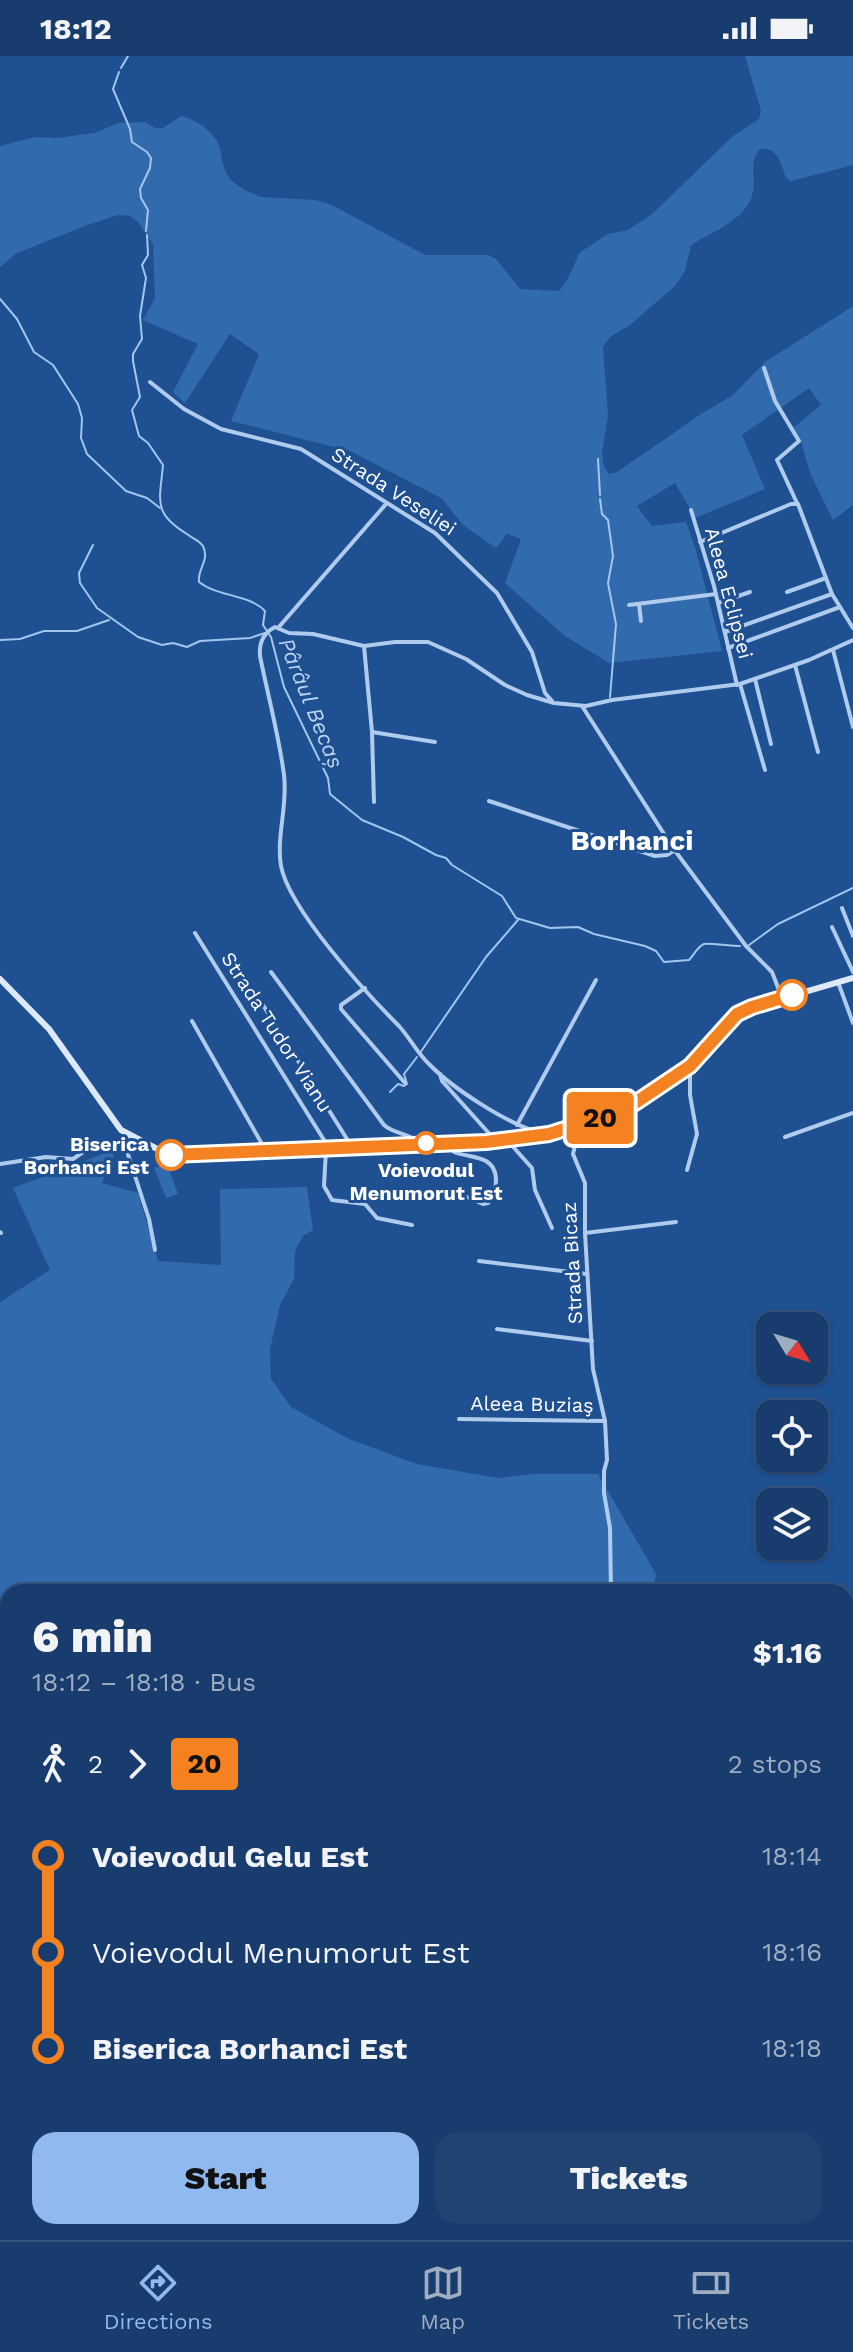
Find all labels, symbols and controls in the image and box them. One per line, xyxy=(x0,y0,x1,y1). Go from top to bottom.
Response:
text: 18:12 xyxy=(40,11,112,46)
street label: Strada Veseliei xyxy=(327,442,461,540)
street label: Aleea Eclipsei xyxy=(700,525,758,661)
water label: Pârâul Becaș xyxy=(274,634,348,772)
district label: Borhanci xyxy=(571,824,693,857)
street label: Strada Tudor Vianu xyxy=(216,948,338,1116)
unlabelled marker xyxy=(777,980,807,1010)
line badge: 20 xyxy=(564,1092,636,1144)
text: 20 xyxy=(583,1101,617,1134)
place label: Biserica Borhanci Est xyxy=(23,1132,149,1179)
marker: Voievodul Menumorut Est xyxy=(415,1132,437,1154)
marker: Biserica Borhanci Est xyxy=(156,1140,186,1170)
place label: Voievodul Menumorut Est xyxy=(350,1158,503,1205)
street label: Strada Bicaz xyxy=(557,1201,587,1325)
north arrow xyxy=(756,1312,828,1384)
map controls xyxy=(756,1312,828,1560)
street label: Aleea Buziaş xyxy=(470,1391,594,1417)
button: locate xyxy=(756,1400,828,1472)
button: layers xyxy=(756,1488,828,1560)
text: 6 min xyxy=(32,1611,153,1663)
text: $1.16 xyxy=(753,1635,822,1670)
text: 18:12 – 18:18 · Bus xyxy=(32,1667,256,1697)
icon: walk xyxy=(32,1742,76,1786)
icon: forward xyxy=(115,1742,159,1786)
text: 20 xyxy=(187,1747,222,1780)
text: 2 xyxy=(88,1749,103,1779)
text: 2 stops xyxy=(728,1749,822,1779)
text: Voievodul Gelu Est xyxy=(92,1839,368,1874)
text: 18:14 xyxy=(762,1841,822,1871)
text: Voievodul Menumorut Est xyxy=(92,1935,470,1970)
text: 18:16 xyxy=(762,1937,822,1967)
text: Biserica Borhanci Est xyxy=(92,2031,407,2066)
text: 18:18 xyxy=(762,2033,822,2063)
button: Start xyxy=(32,2132,419,2224)
button: Tickets xyxy=(435,2132,822,2224)
tab: Directions xyxy=(104,2261,213,2334)
tab: Map xyxy=(420,2261,465,2334)
tab: Tickets xyxy=(673,2261,749,2334)

